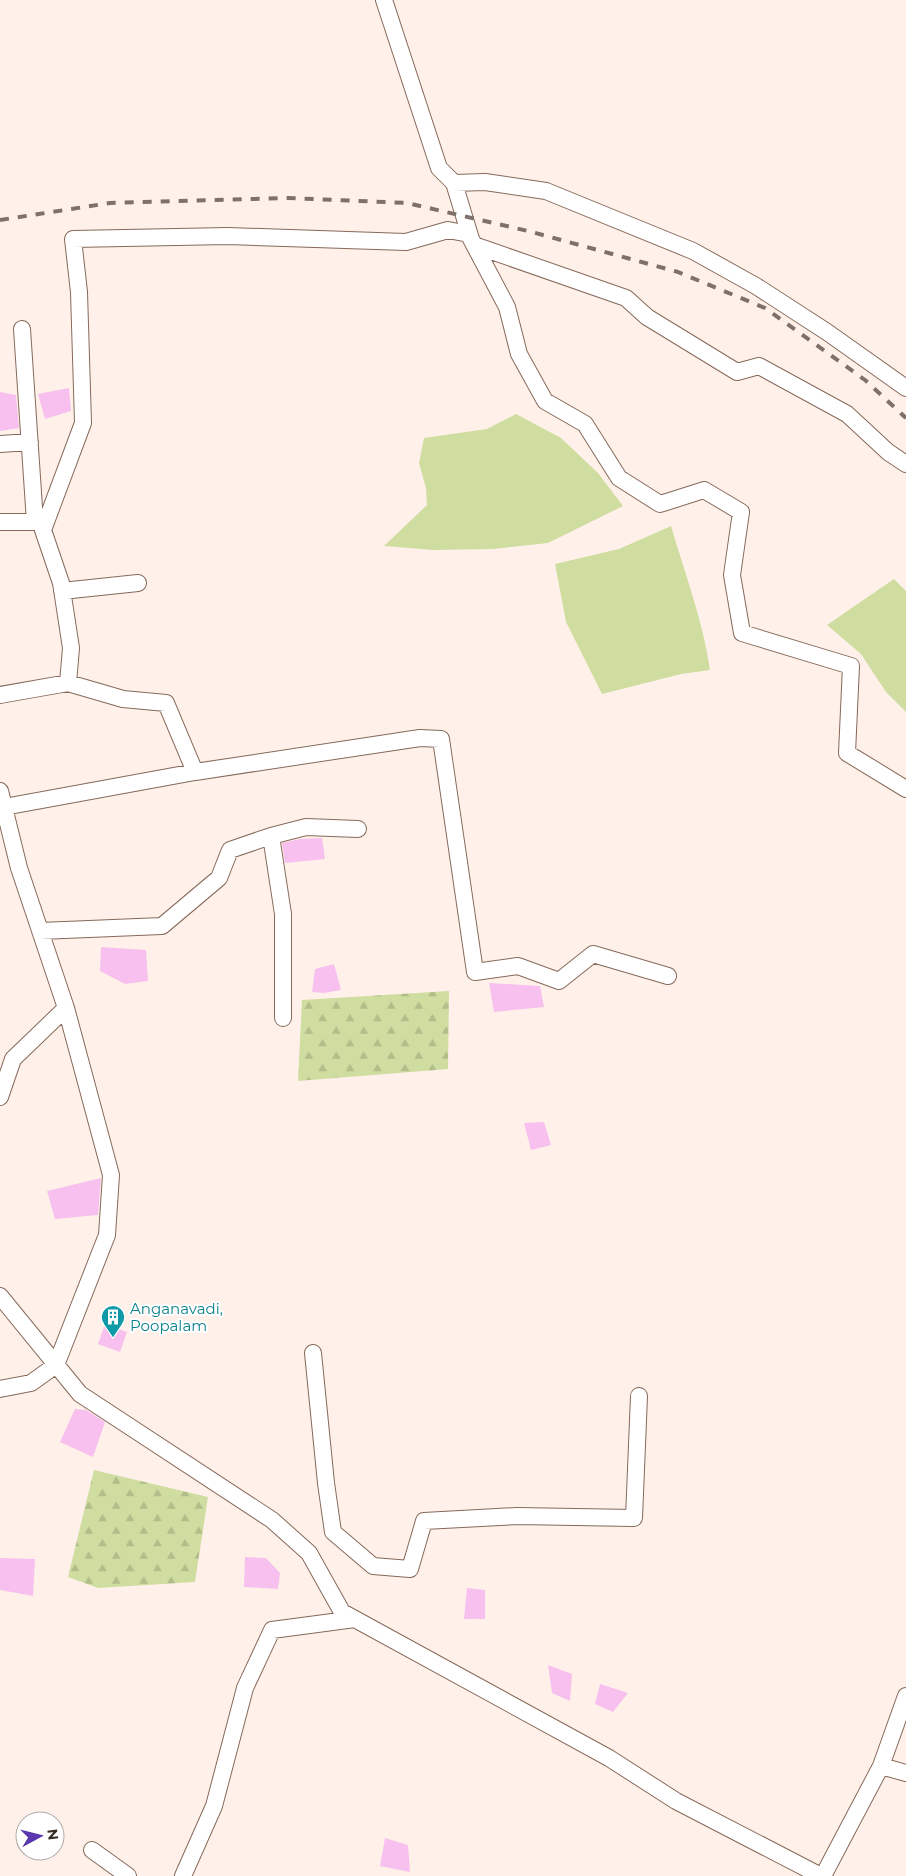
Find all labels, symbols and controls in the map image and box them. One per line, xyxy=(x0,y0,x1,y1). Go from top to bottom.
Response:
place label: Anganavadi, Poopalam xyxy=(130,1299,223,1335)
building icon: Anganavadi, Poopalam xyxy=(100,1304,126,1338)
north arrow xyxy=(15,1811,65,1861)
text: N xyxy=(43,1828,63,1841)

